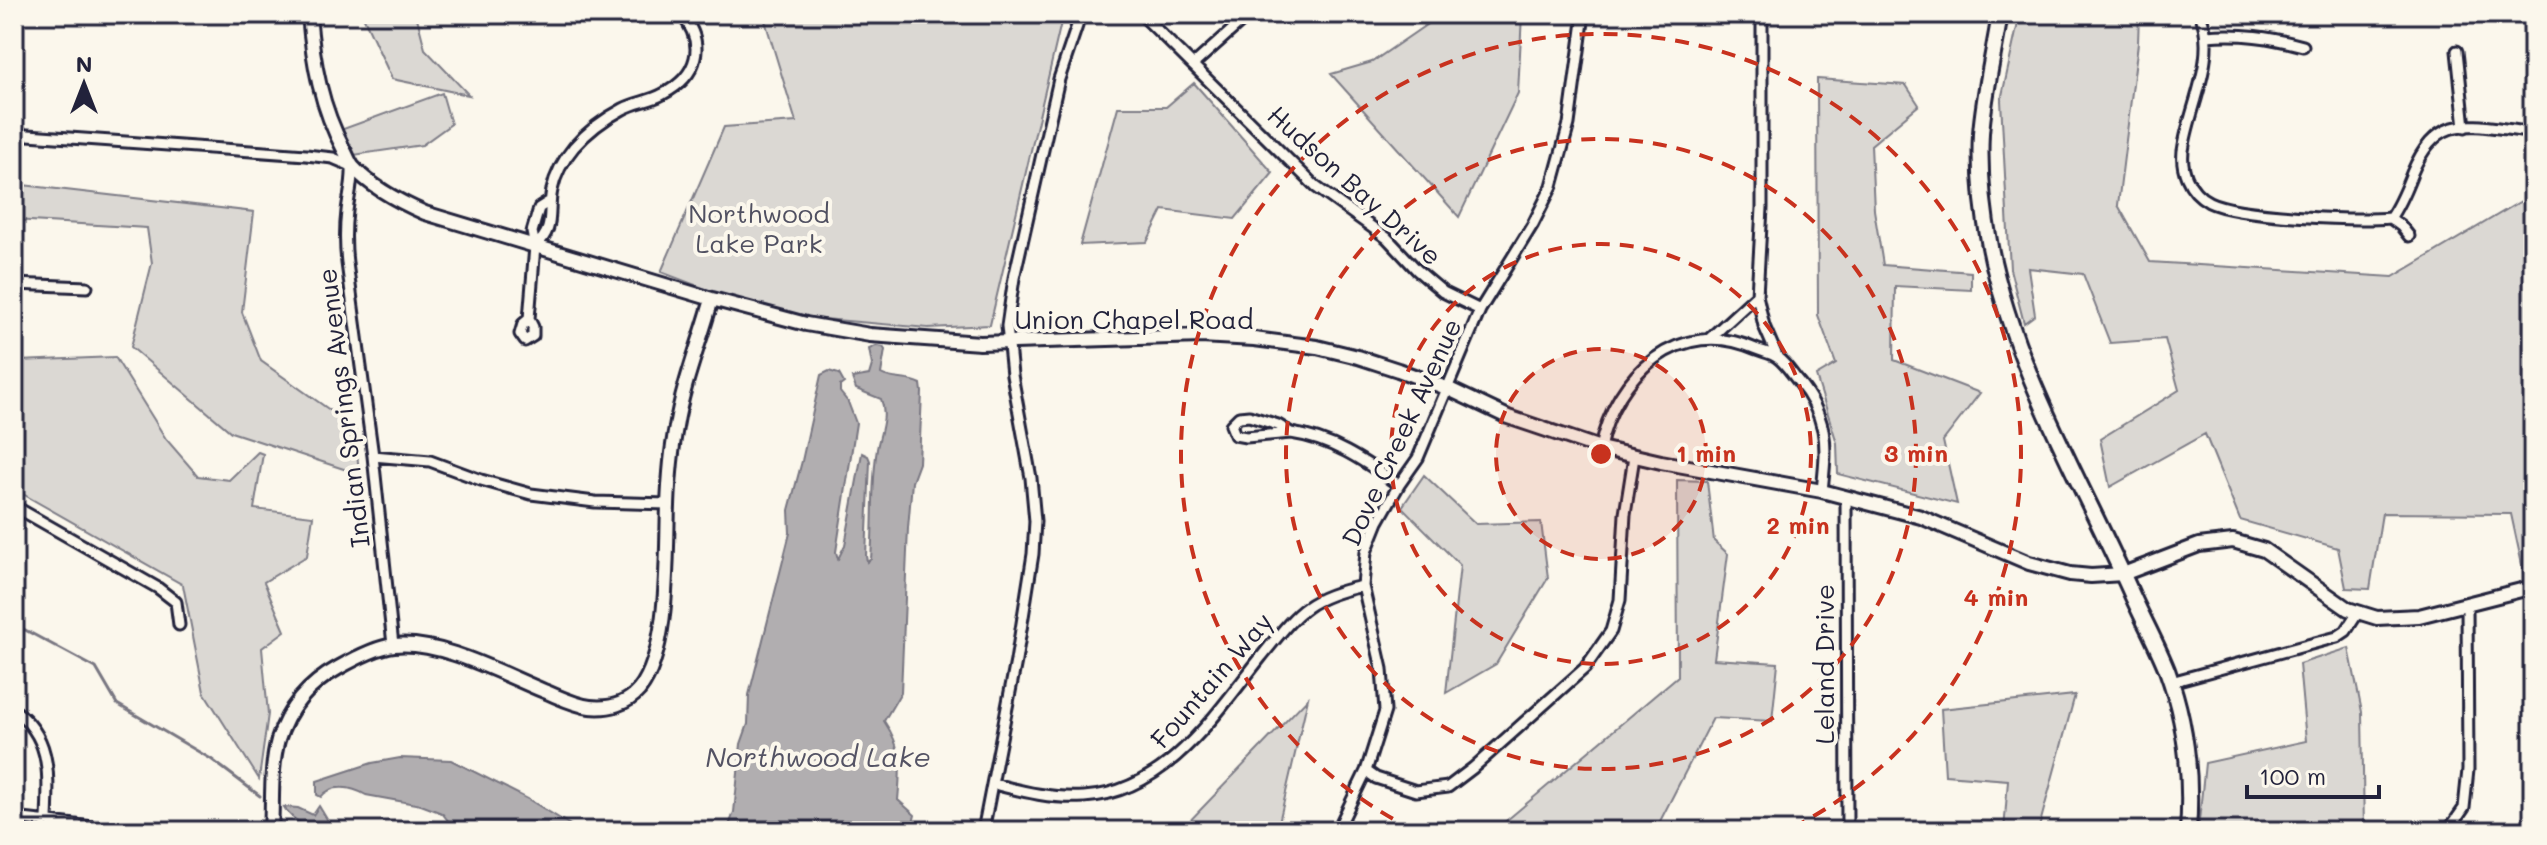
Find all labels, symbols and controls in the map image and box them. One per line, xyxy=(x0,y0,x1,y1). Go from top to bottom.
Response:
north arrow xyxy=(44,44,124,124)
text: N xyxy=(76,49,92,78)
street label: Hudson Bay Drive xyxy=(1261,98,1449,272)
park label: Northwood Lake Park xyxy=(688,196,830,260)
street label: Indian Springs Avenue xyxy=(309,266,377,550)
street label: Union Chapel Road xyxy=(1014,302,1254,336)
street label: Dove Creek Avenue xyxy=(1333,313,1469,551)
text: 1 min xyxy=(1676,437,1736,468)
text: 3 min xyxy=(1884,437,1948,468)
centre of rings xyxy=(1587,440,1615,468)
text: 2 min xyxy=(1767,509,1830,540)
text: 4 min xyxy=(1964,581,2028,612)
street label: Leland Drive xyxy=(1807,584,1841,744)
street label: Fountain Way xyxy=(1143,605,1279,755)
water label: Northwood Lake xyxy=(705,738,931,774)
scale bar xyxy=(2247,749,2379,799)
text: 100 m xyxy=(2259,760,2326,791)

